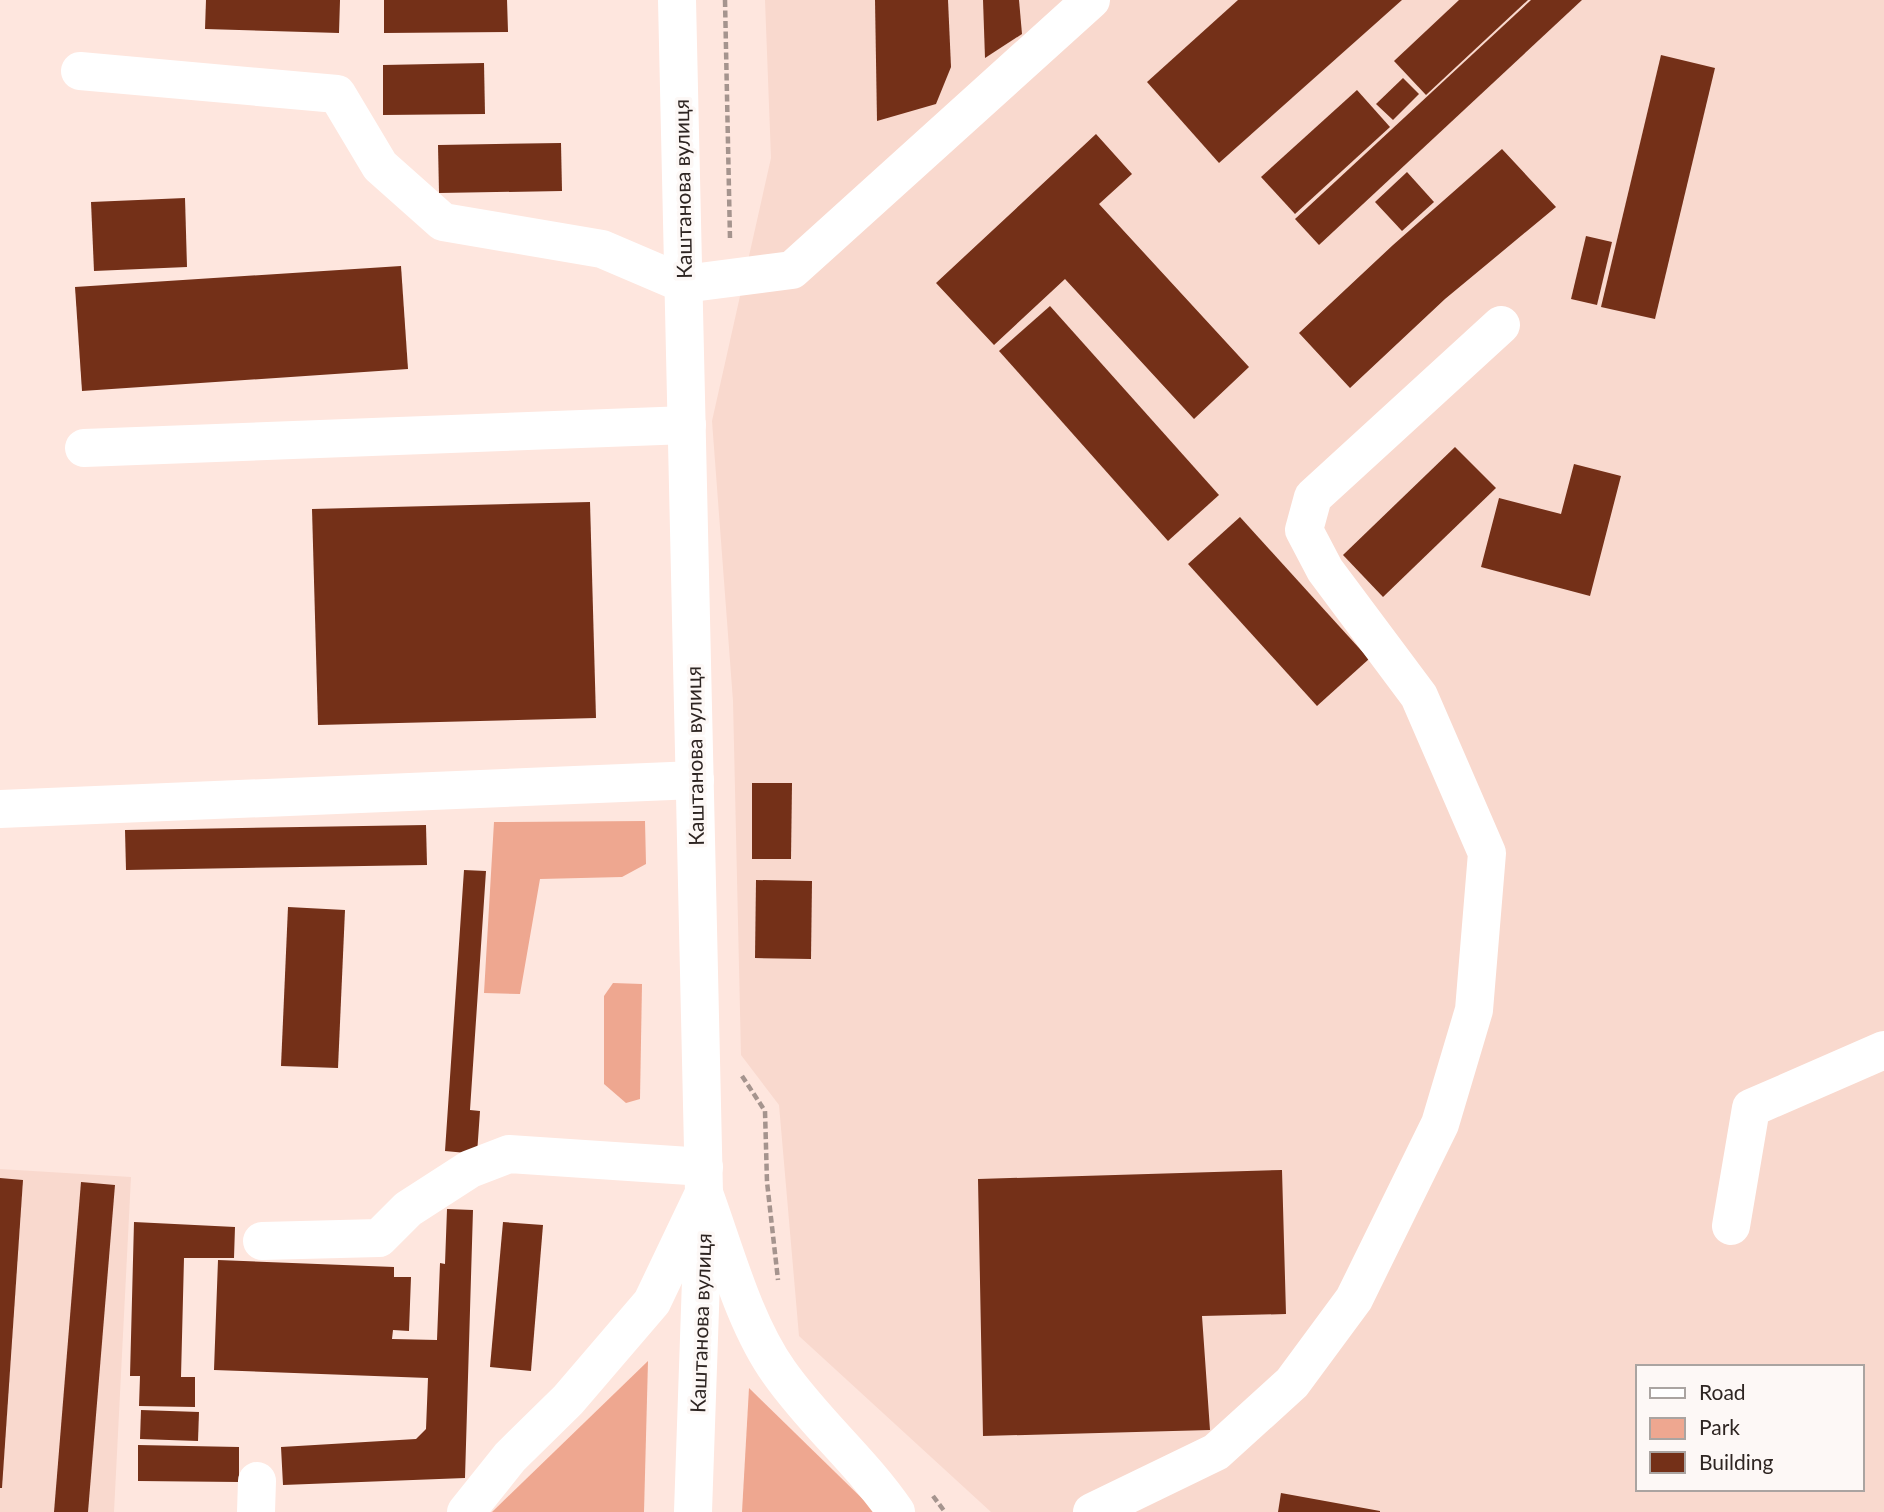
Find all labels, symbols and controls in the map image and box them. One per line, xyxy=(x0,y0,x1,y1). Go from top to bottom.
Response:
street label: Каштанова вулиця xyxy=(668,99,696,279)
street label: Каштанова вулиця xyxy=(680,666,708,846)
street label: Каштанова вулиця xyxy=(684,1233,716,1413)
legend xyxy=(1636,1365,1863,1491)
text: Road xyxy=(1699,1379,1746,1404)
text: Park xyxy=(1699,1414,1740,1439)
text: Building xyxy=(1699,1449,1774,1474)

